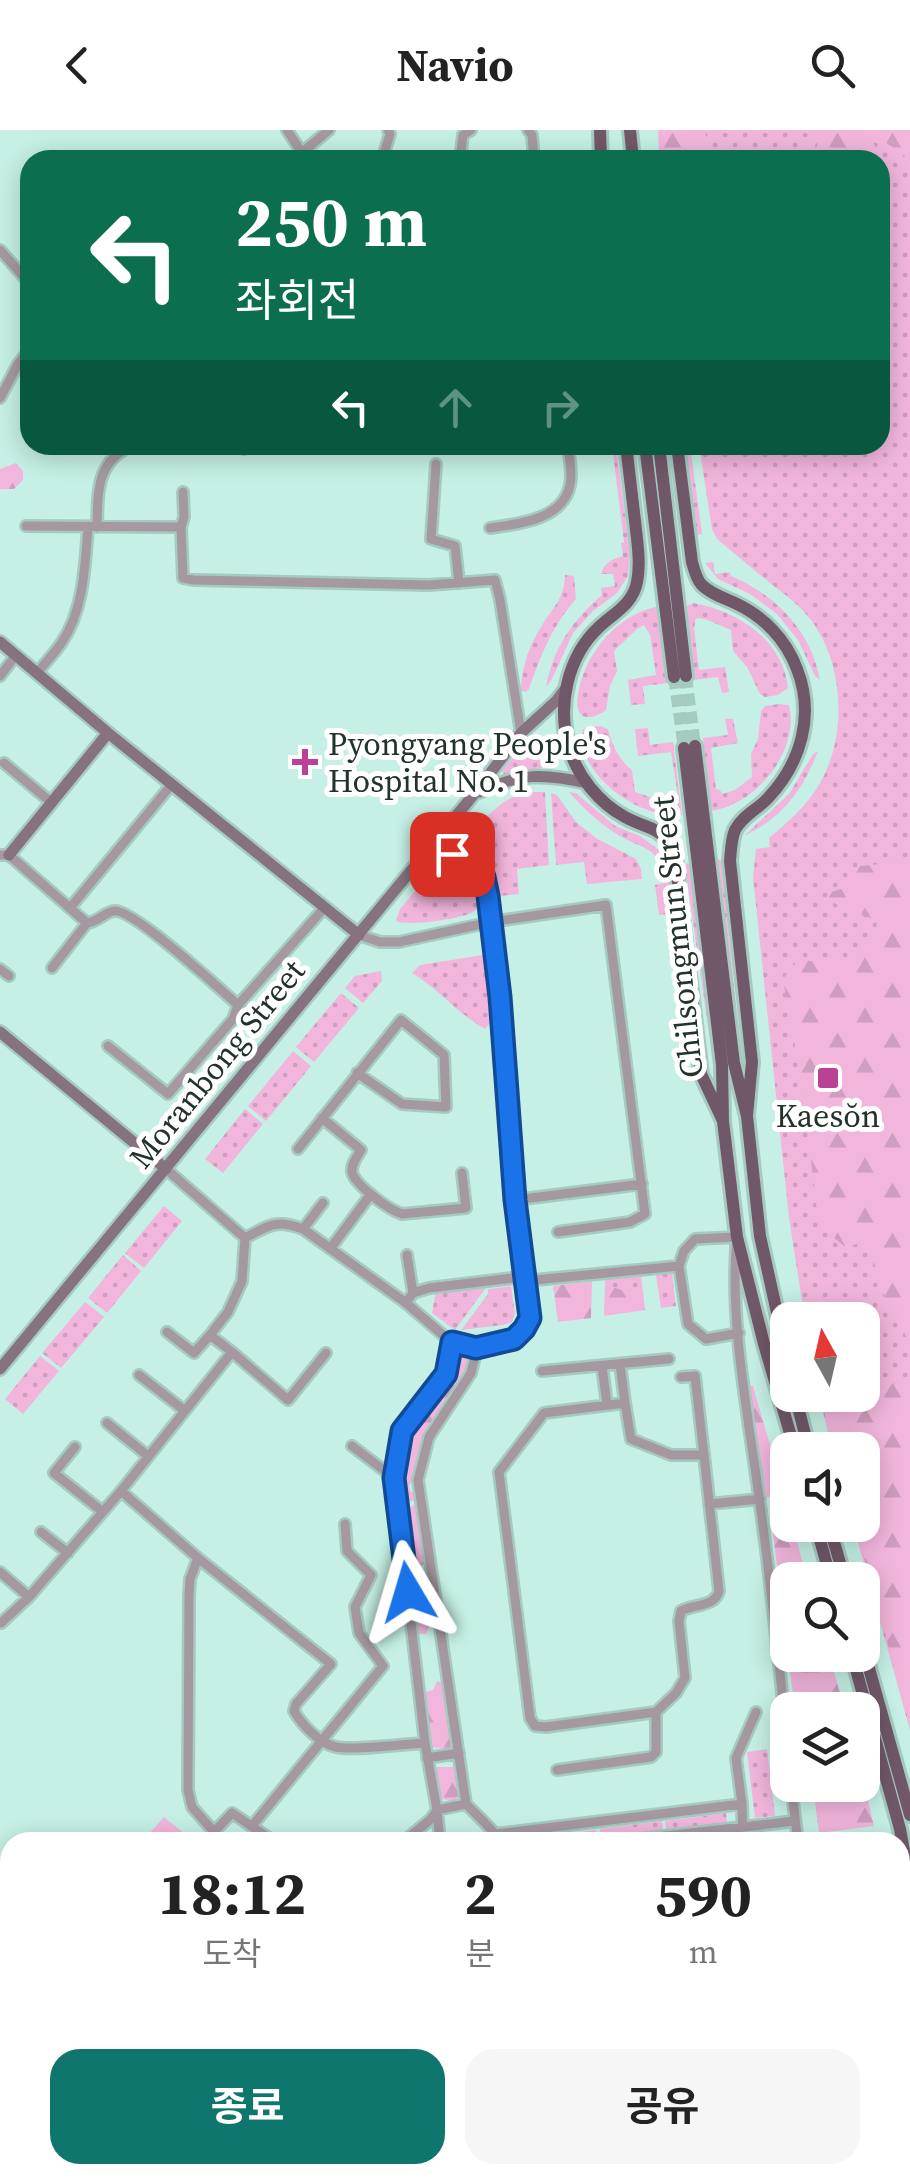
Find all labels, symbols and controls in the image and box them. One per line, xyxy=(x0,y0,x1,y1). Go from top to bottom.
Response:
text: Navio xyxy=(396,34,514,96)
icon: back xyxy=(50,38,105,93)
icon: search xyxy=(805,38,860,93)
text: 250 m xyxy=(235,173,427,269)
icon: left xyxy=(70,190,200,320)
text: 좌회전 xyxy=(235,269,359,331)
icon: left xyxy=(323,380,378,435)
icon: ahead xyxy=(428,380,483,435)
icon: right xyxy=(533,380,588,435)
place label: Pyongyang People's Hospital No. 1 xyxy=(328,722,607,803)
marker: Pyongyang People's Hospital No. 1 xyxy=(292,749,318,775)
street label: Chilsongmun Street xyxy=(640,793,714,1080)
pin xyxy=(410,812,495,897)
icon: arrive xyxy=(425,827,480,882)
street label: Moranbong Street xyxy=(119,950,315,1178)
marker: Kaesŏn xyxy=(815,1065,841,1091)
place label: Kaesŏn xyxy=(776,1094,880,1138)
north arrow xyxy=(770,1302,880,1412)
map controls xyxy=(770,1302,880,1802)
button: sound xyxy=(770,1432,880,1542)
position arrow xyxy=(356,1540,460,1644)
button: search xyxy=(770,1562,880,1672)
button: layers xyxy=(770,1692,880,1802)
text: 18:12 xyxy=(158,1852,306,1934)
text: 2 xyxy=(464,1852,497,1934)
text: 590 xyxy=(654,1854,752,1936)
text: m xyxy=(689,1930,718,1974)
text: 도착 xyxy=(203,1932,261,1976)
text: 분 xyxy=(466,1932,495,1976)
button: 종료 xyxy=(50,2049,445,2164)
button: 공유 xyxy=(465,2049,860,2164)

